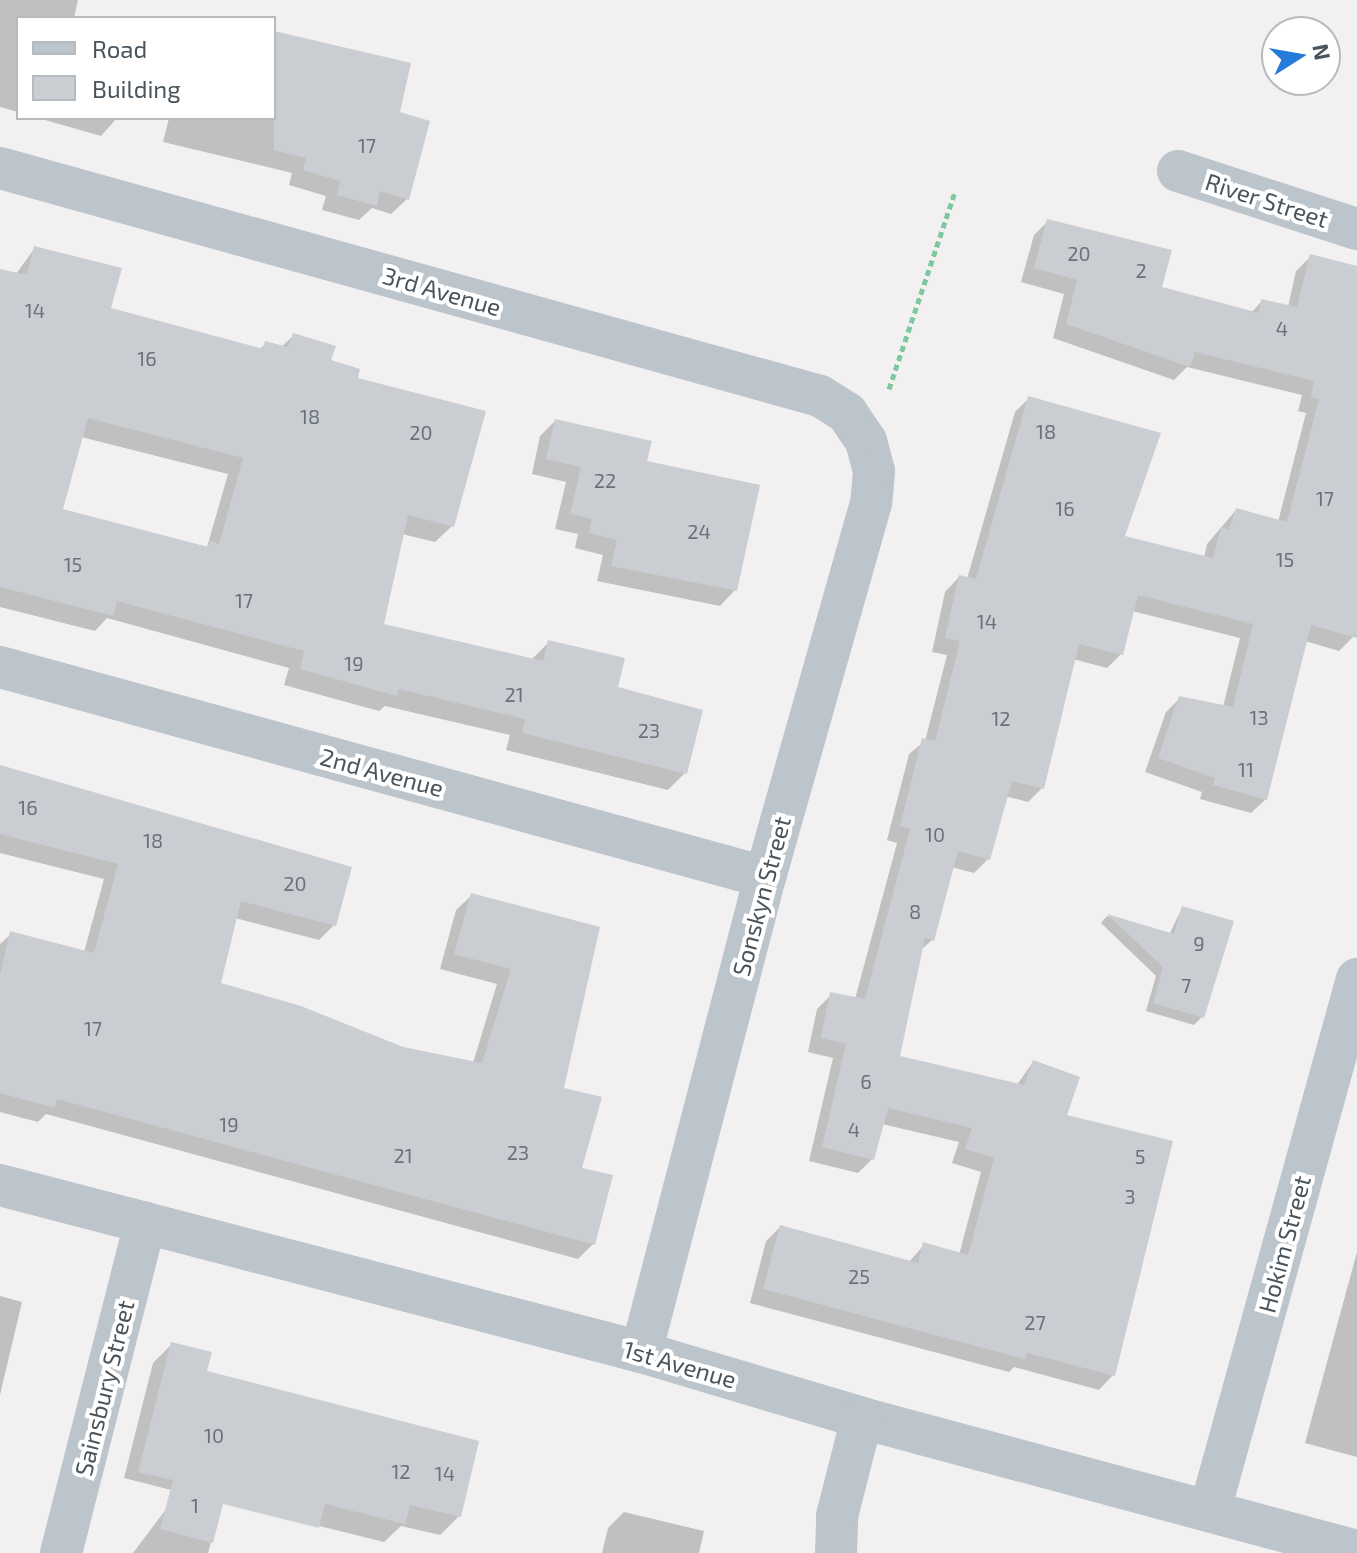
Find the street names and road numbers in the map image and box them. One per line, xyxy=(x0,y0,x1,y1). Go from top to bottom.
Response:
street label: River Street xyxy=(1202,167,1332,233)
street label: 3rd Avenue xyxy=(379,260,505,322)
street label: 2nd Avenue xyxy=(317,742,447,802)
street label: Sonskyn Street xyxy=(726,813,796,979)
street label: Hokim Street xyxy=(1252,1172,1316,1316)
street label: Sainsbury Street xyxy=(68,1297,140,1479)
street label: 1st Avenue xyxy=(620,1334,740,1394)

